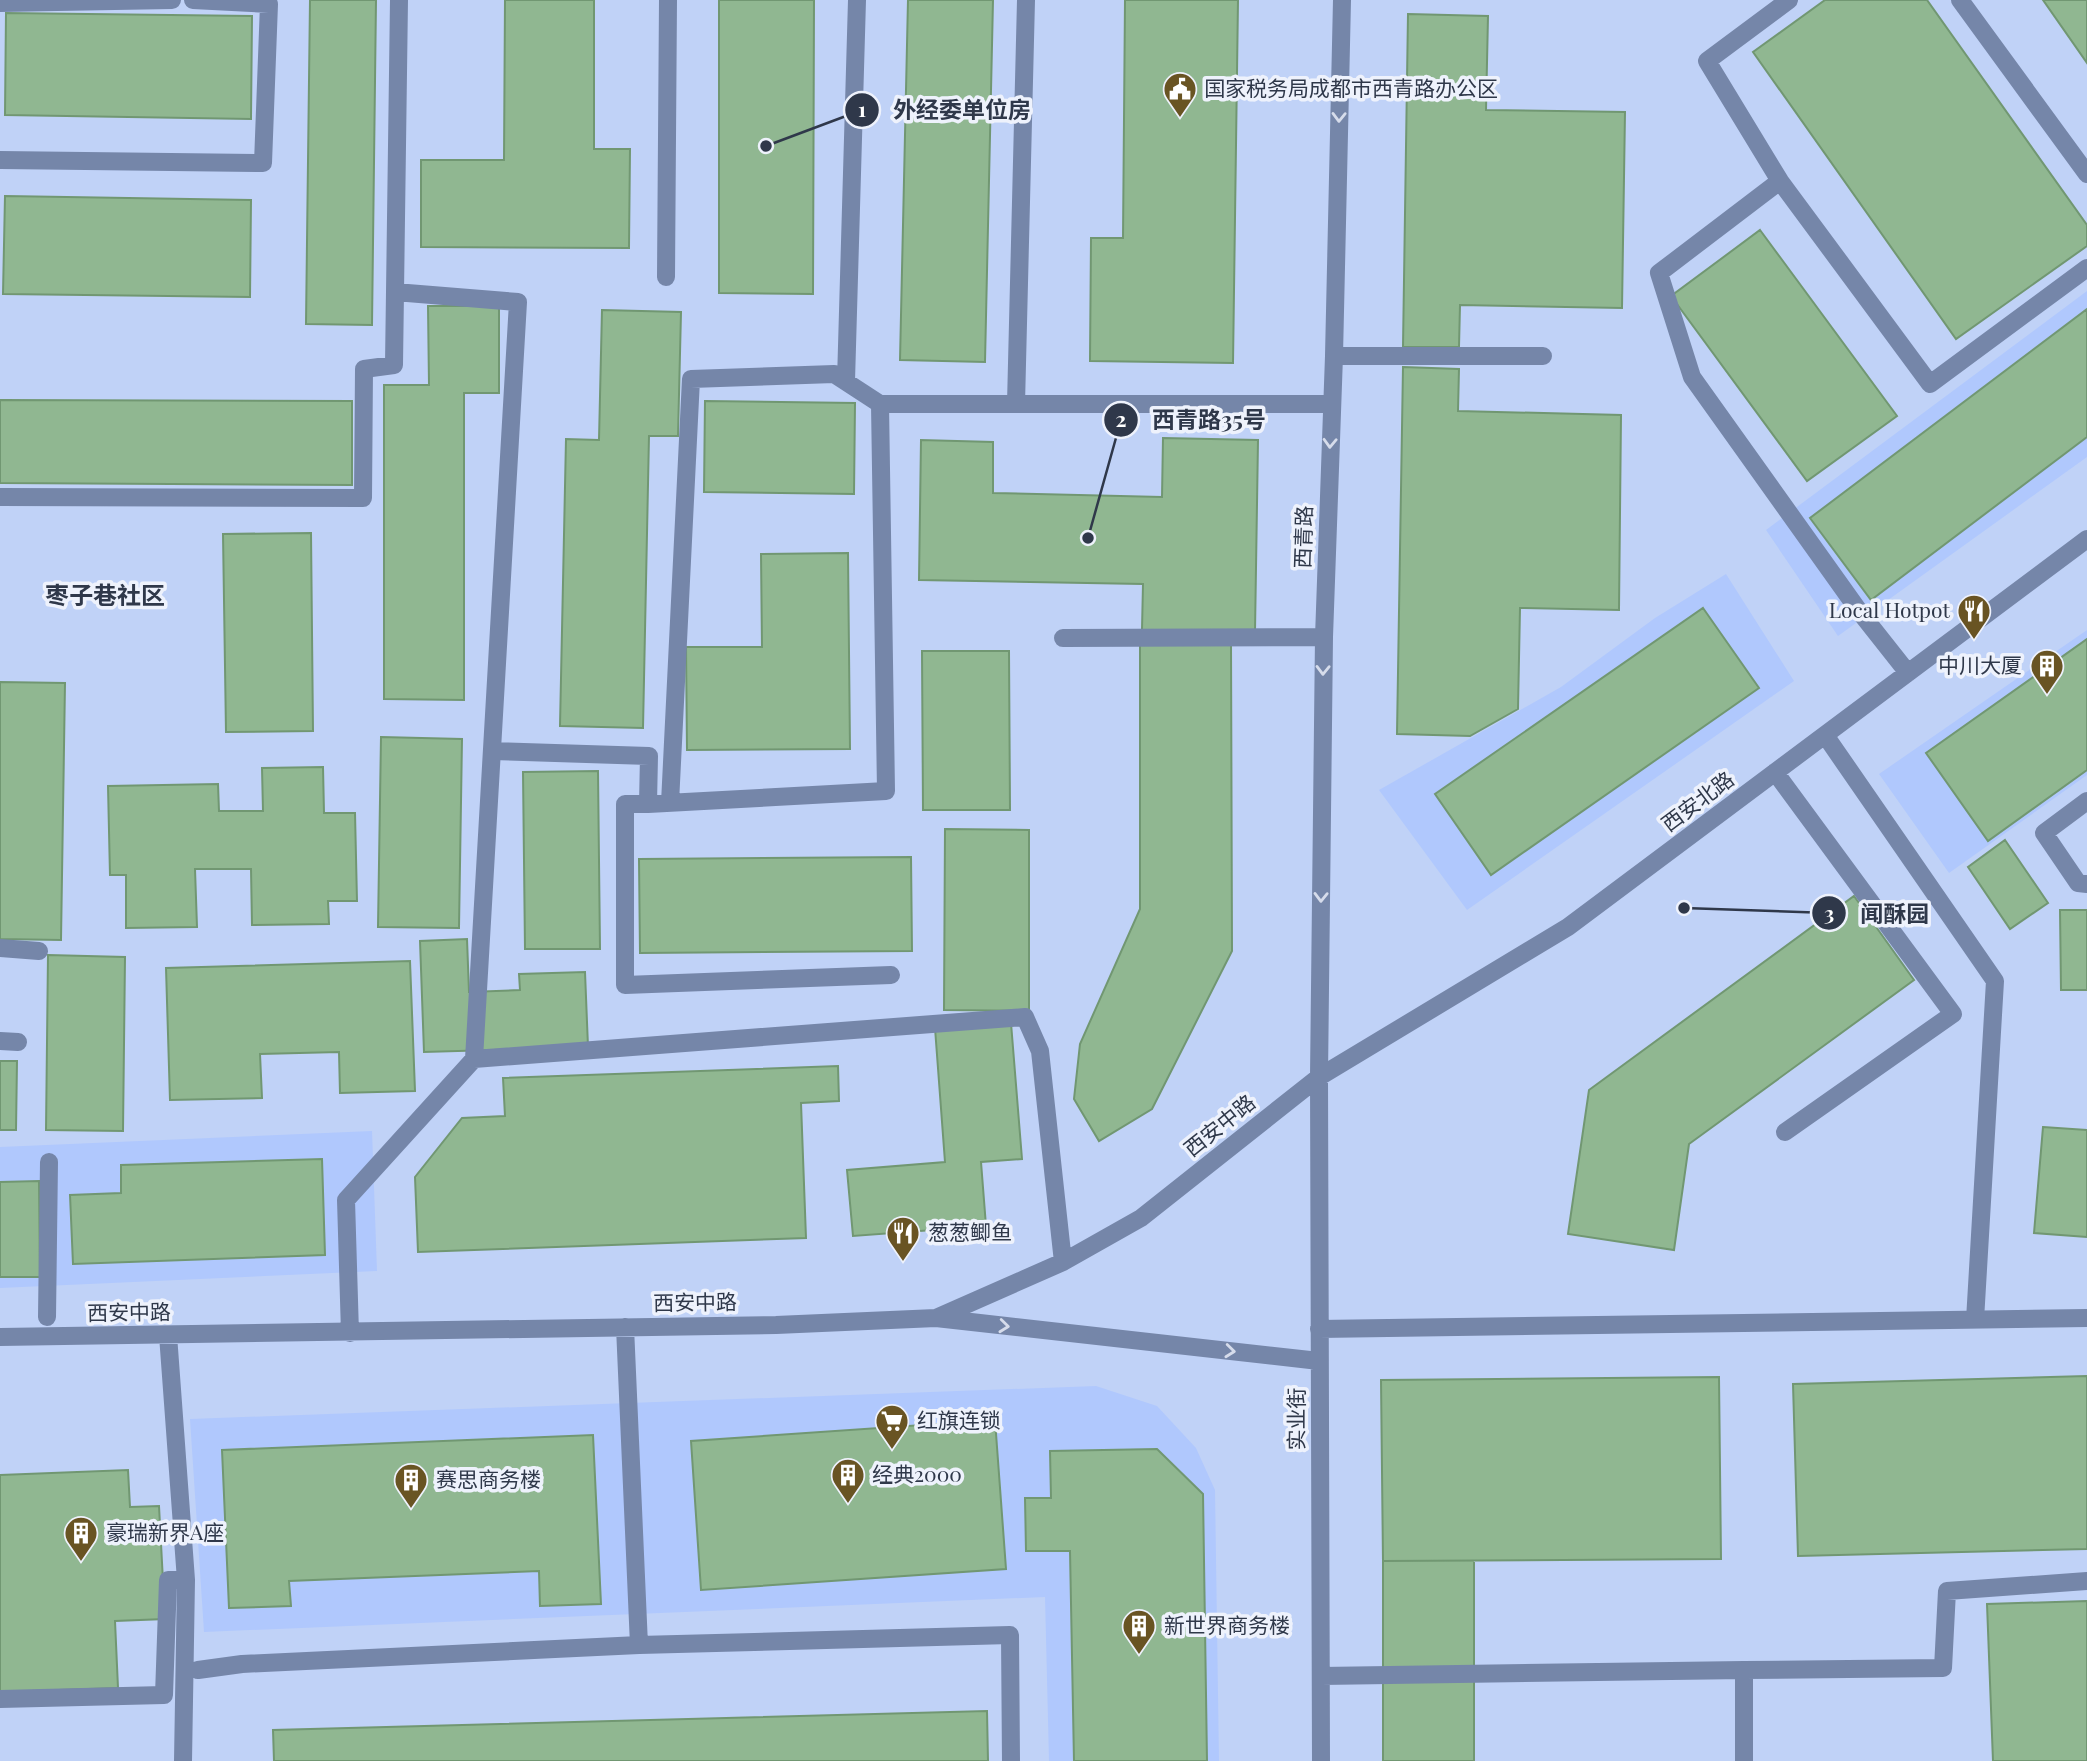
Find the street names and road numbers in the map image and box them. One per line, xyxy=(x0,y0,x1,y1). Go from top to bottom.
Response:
street label: 西青路 xyxy=(1287,505,1317,569)
street label: 西安北路 xyxy=(1655,764,1739,837)
street label: 西安中路 xyxy=(1177,1087,1260,1162)
street label: 西安中路 xyxy=(653,1286,737,1316)
street label: 西安中路 xyxy=(87,1296,171,1326)
street label: 实业街 xyxy=(1281,1388,1309,1451)

